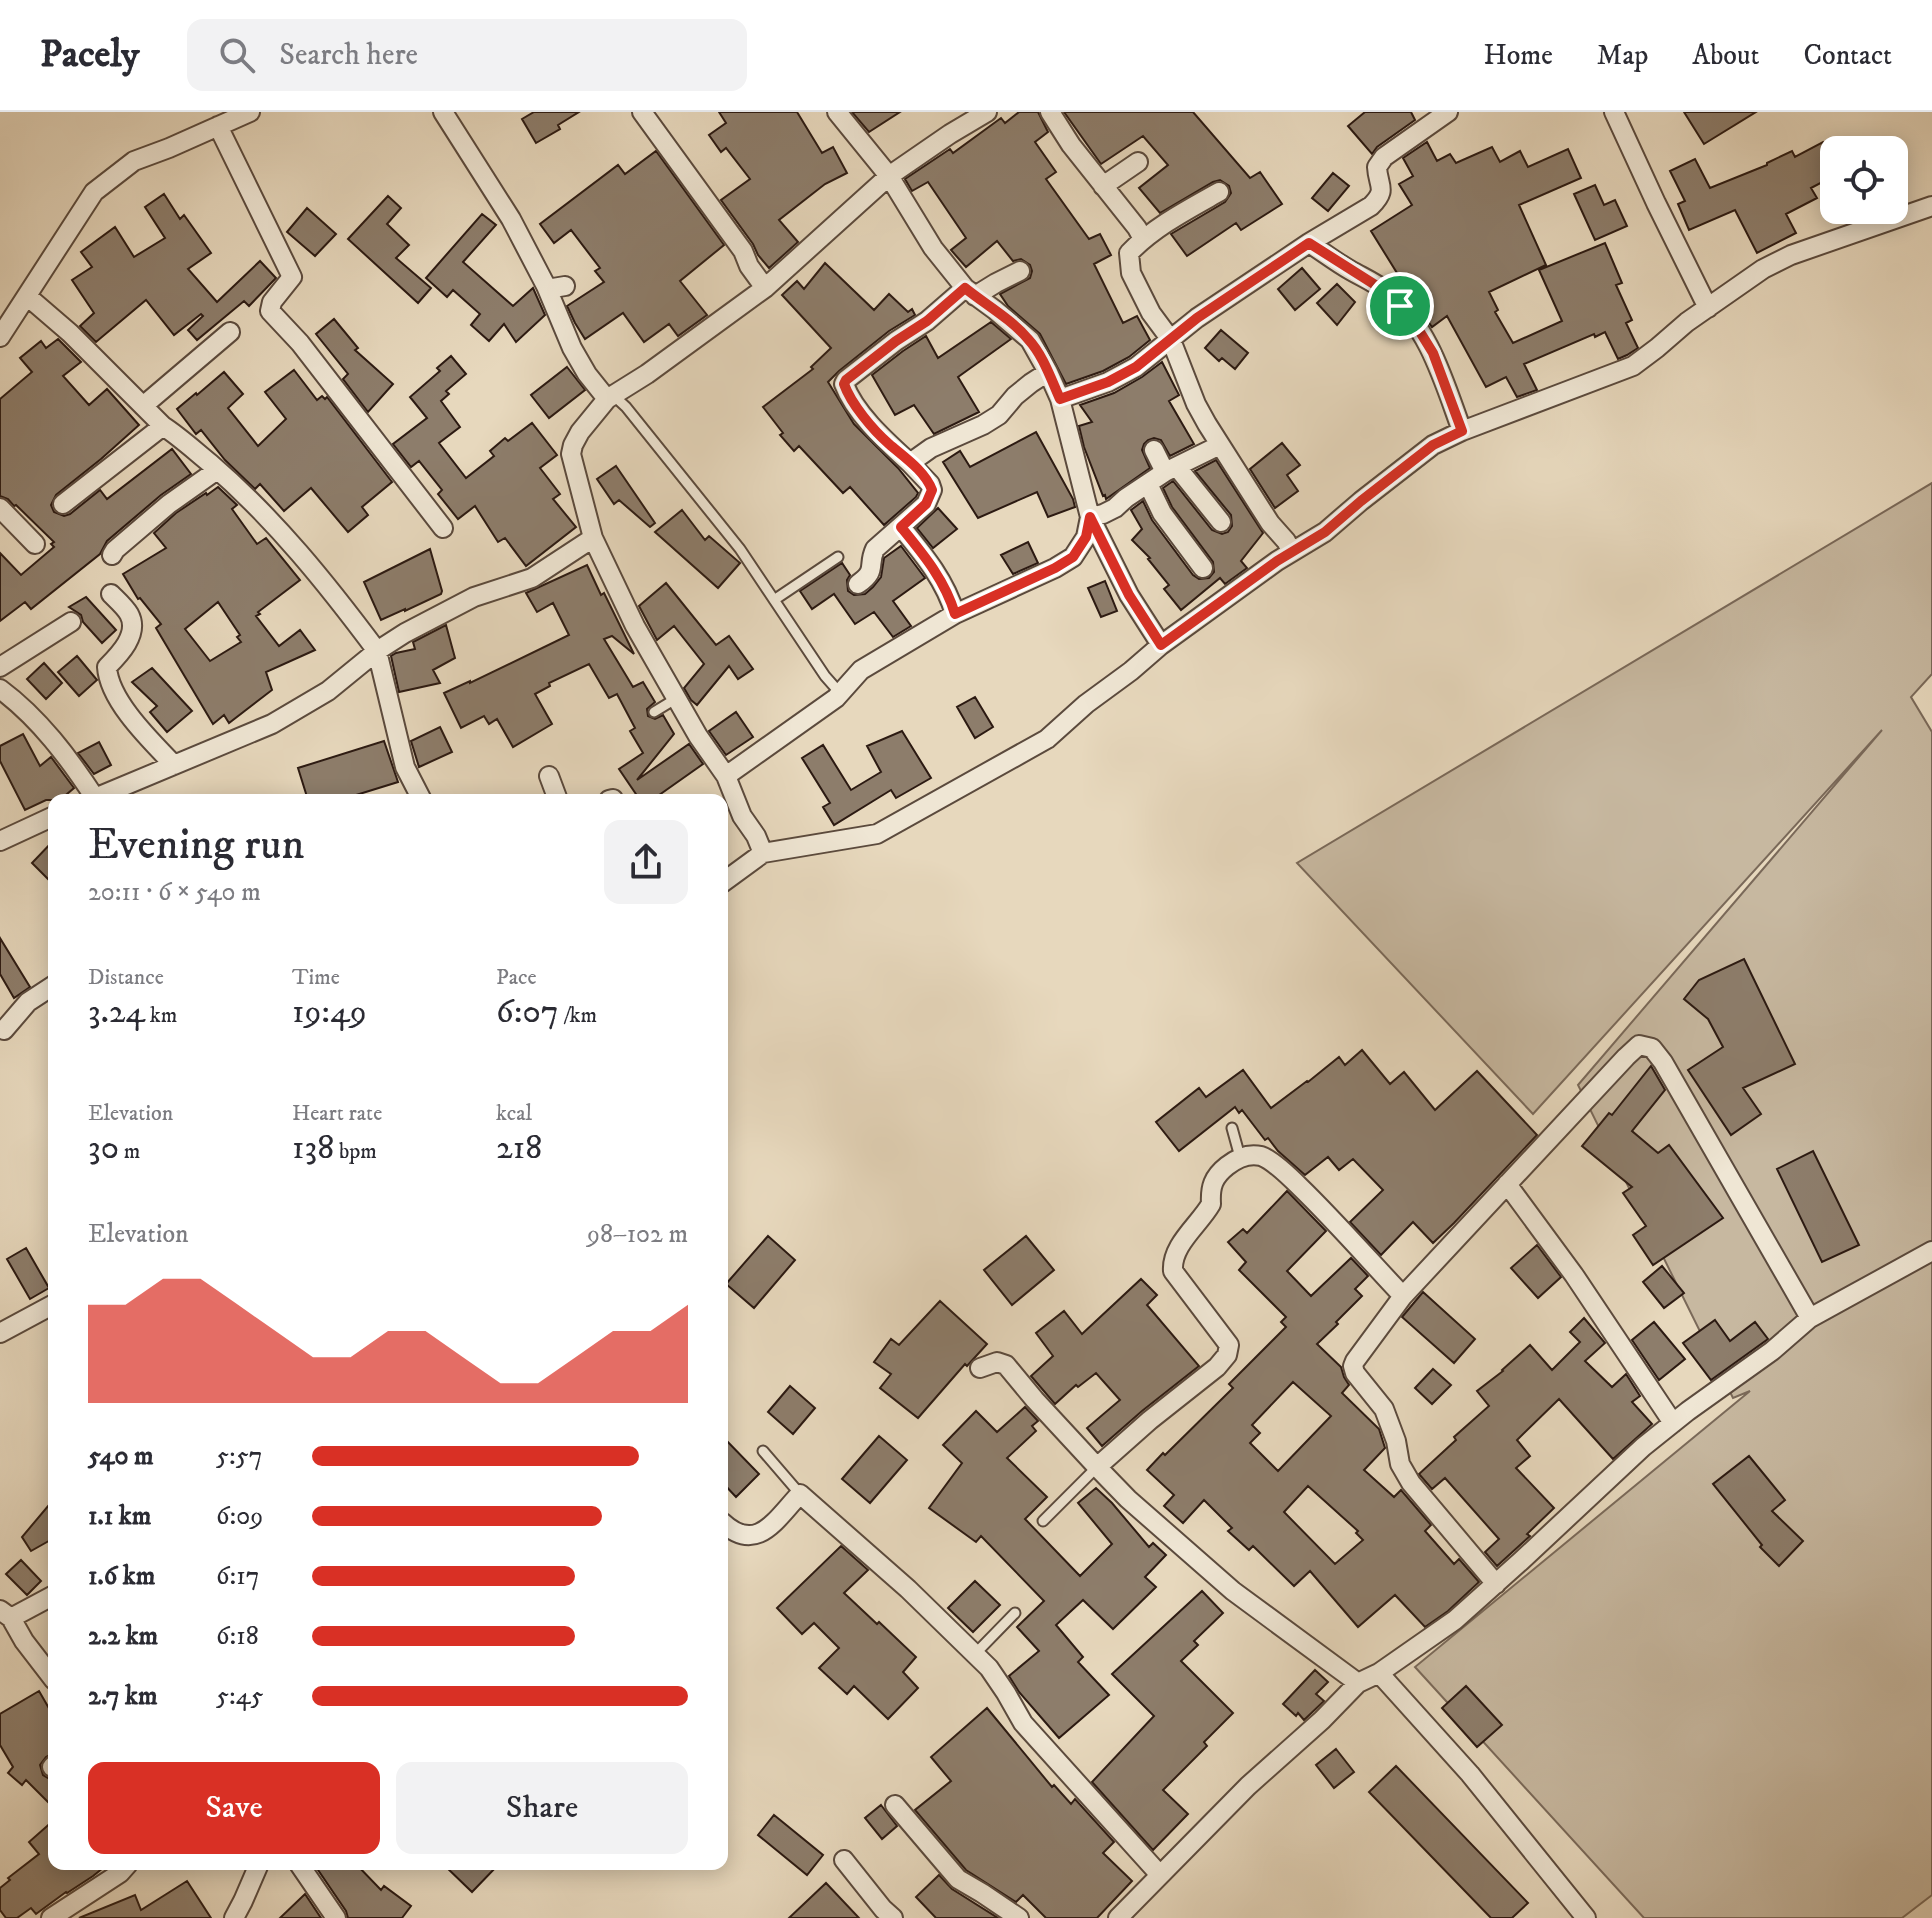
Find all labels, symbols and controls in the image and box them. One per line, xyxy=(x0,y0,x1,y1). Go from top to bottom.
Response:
search box xyxy=(187,19,747,91)
text: Pacely xyxy=(40,31,139,79)
icon: search xyxy=(215,33,259,77)
text: Search here xyxy=(279,37,418,74)
text: Home xyxy=(1484,38,1553,73)
text: Map xyxy=(1597,38,1648,73)
text: About xyxy=(1692,38,1759,73)
text: Contact xyxy=(1803,38,1892,73)
map controls xyxy=(1820,136,1908,224)
button: locate xyxy=(1820,136,1908,224)
pin xyxy=(1366,272,1434,340)
icon: arrive xyxy=(1378,284,1422,328)
text: Evening run xyxy=(88,818,305,873)
button: share xyxy=(604,820,688,904)
text: 20:11 · 6 × 540 m xyxy=(88,876,261,909)
text: Distance xyxy=(88,964,164,991)
text: Time xyxy=(292,964,340,991)
text: Pace xyxy=(496,964,537,991)
text: 3.24 xyxy=(88,991,145,1033)
text: 19:49 xyxy=(292,991,367,1033)
text: 6:07 xyxy=(496,991,559,1033)
text: km xyxy=(145,1002,177,1029)
text: /km xyxy=(559,1002,597,1029)
text: Elevation xyxy=(88,1100,173,1127)
text: Heart rate xyxy=(292,1100,382,1127)
text: kcal xyxy=(496,1100,532,1127)
text: 30 xyxy=(88,1127,119,1169)
text: 138 xyxy=(292,1127,334,1169)
text: 218 xyxy=(496,1127,542,1169)
text: m xyxy=(119,1138,140,1165)
text: bpm xyxy=(334,1138,377,1165)
text: Elevation xyxy=(88,1218,189,1251)
text: 98–102 m xyxy=(587,1218,688,1251)
text: 540 m xyxy=(88,1440,154,1473)
text: 5:57 xyxy=(216,1440,262,1473)
text: 1.1 km xyxy=(88,1500,151,1533)
text: 6:09 xyxy=(216,1500,263,1533)
text: 1.6 km xyxy=(88,1560,155,1593)
text: 6:17 xyxy=(216,1560,260,1593)
text: 2.2 km xyxy=(88,1620,158,1653)
text: 6:18 xyxy=(216,1620,259,1653)
text: 2.7 km xyxy=(88,1680,157,1713)
text: 5:45 xyxy=(216,1680,263,1713)
button: Save xyxy=(88,1762,380,1854)
button: Share xyxy=(396,1762,688,1854)

